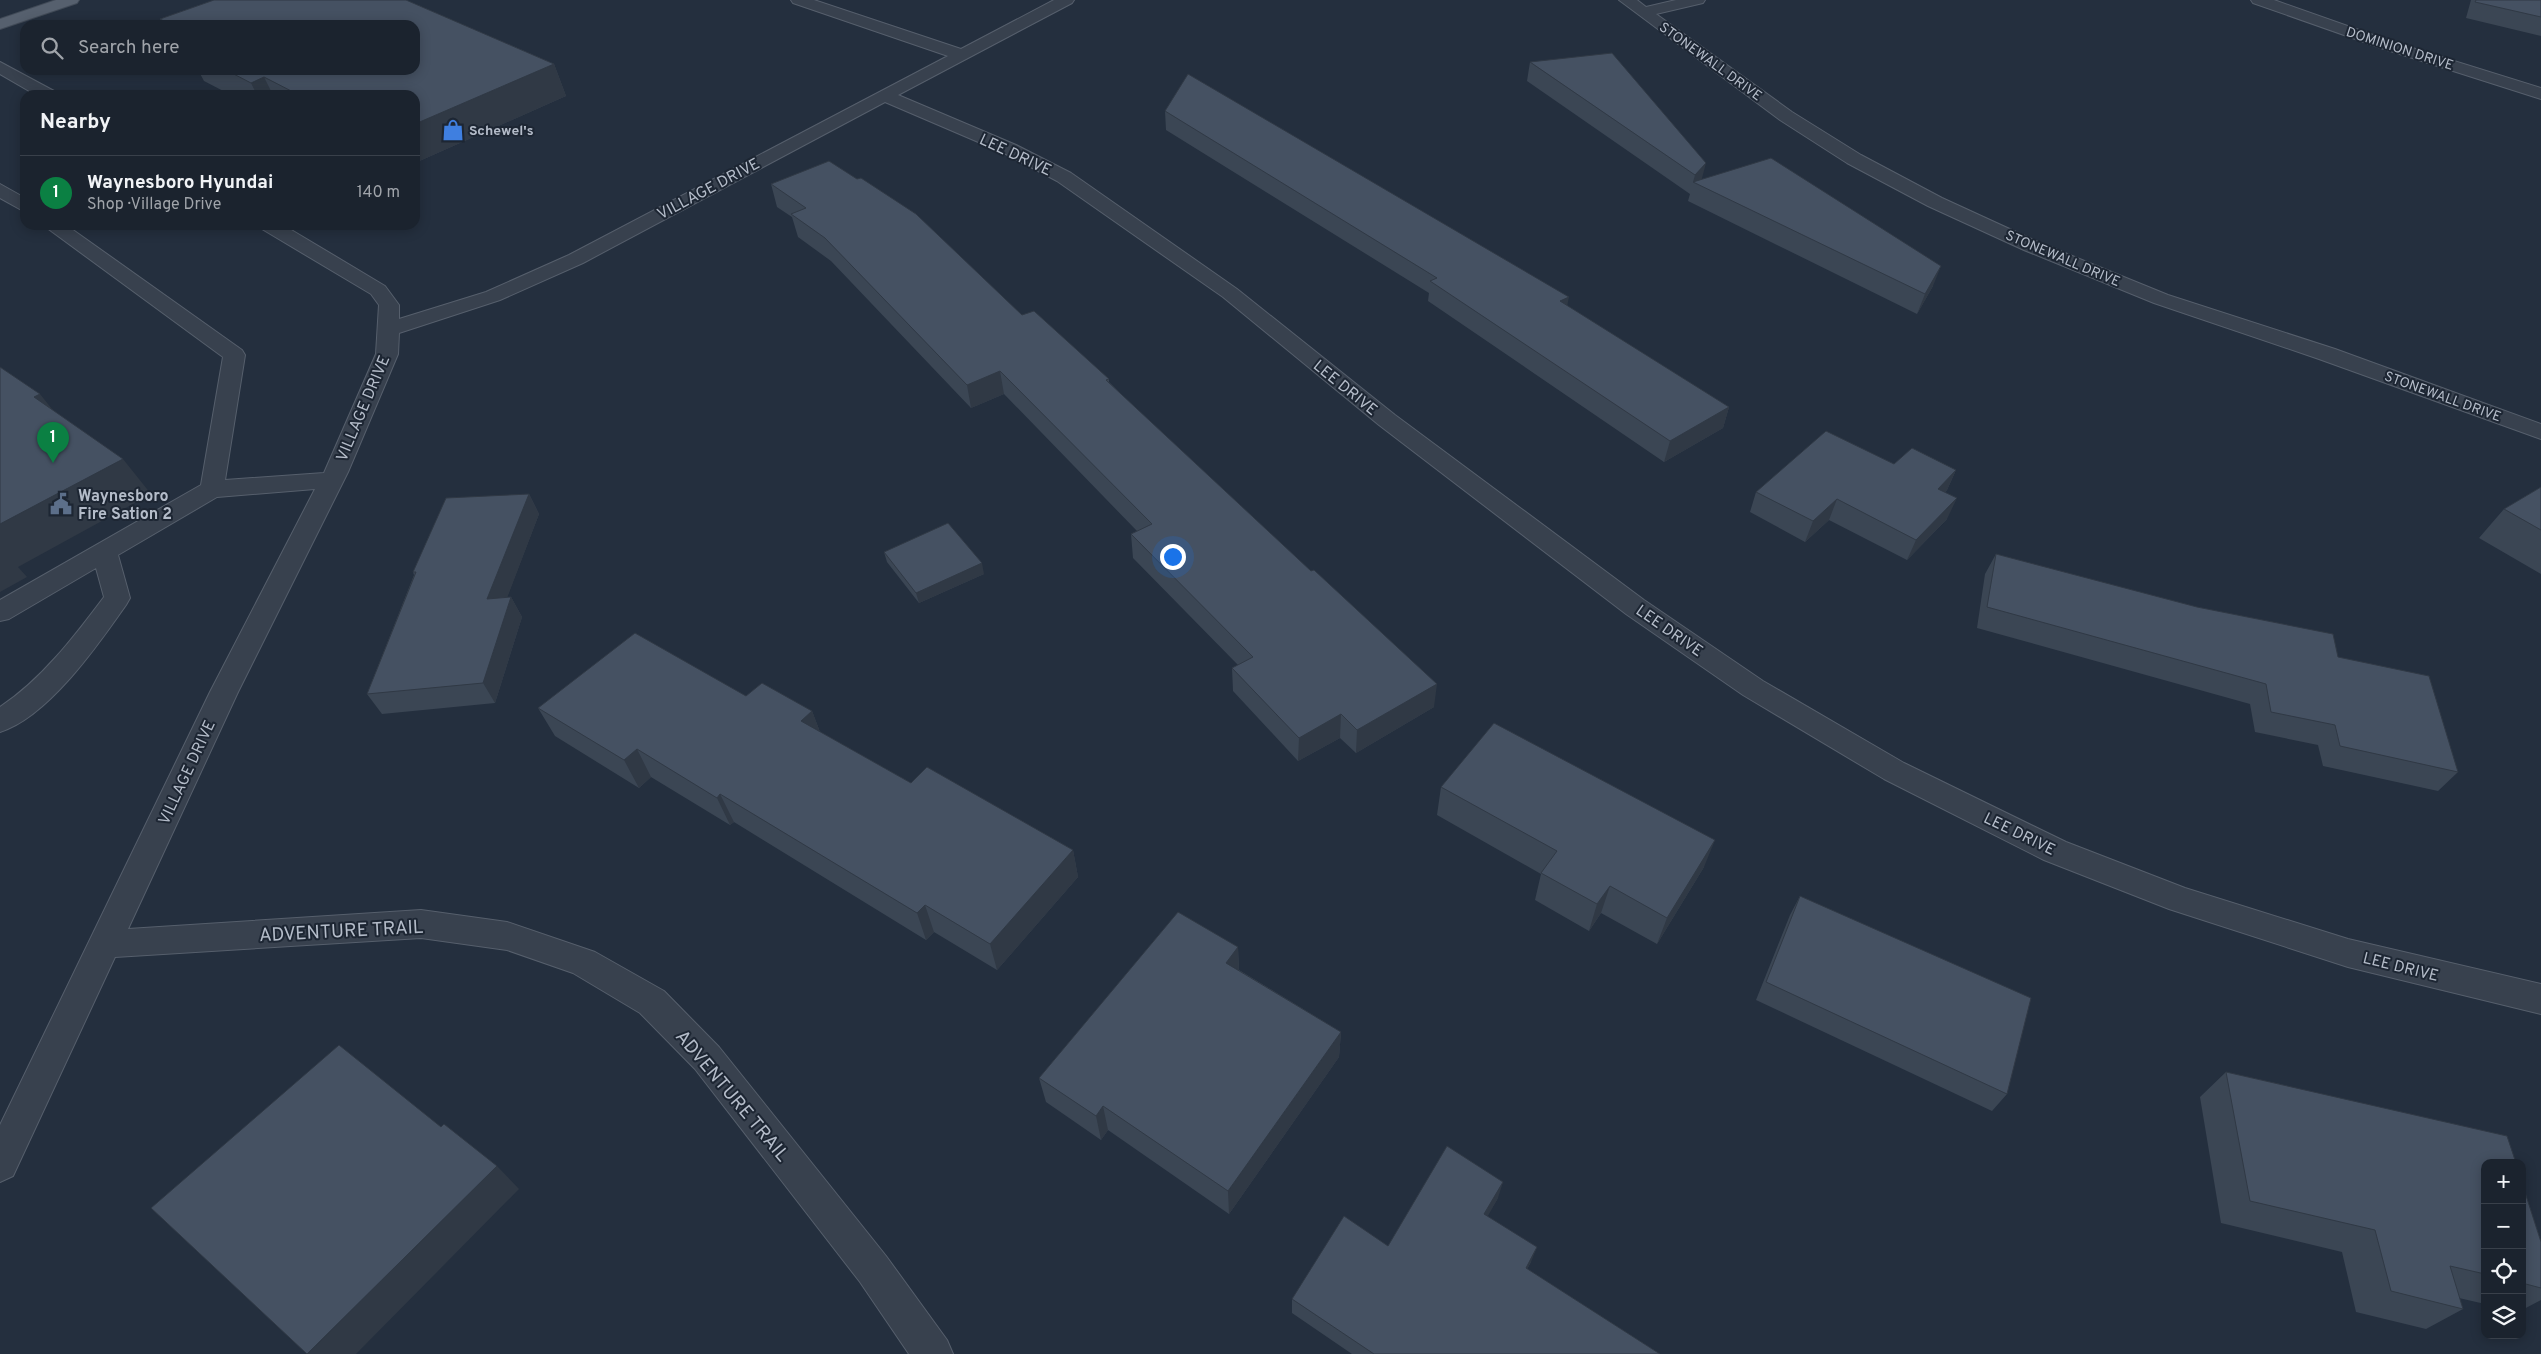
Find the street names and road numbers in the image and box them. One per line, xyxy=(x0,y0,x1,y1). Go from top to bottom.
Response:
street label: STONEWALL DRIVE xyxy=(1655,19,1765,105)
street label: DOMINION DRIVE xyxy=(2344,24,2455,75)
street label: LEE DRIVE xyxy=(976,130,1054,181)
street label: VILLAGE DRIVE xyxy=(654,154,764,225)
street label: STONEWALL DRIVE xyxy=(2003,228,2122,291)
street label: VILLAGE DRIVE xyxy=(333,353,395,465)
street label: LEE DRIVE xyxy=(1308,356,1381,421)
street label: STONEWALL DRIVE xyxy=(2382,368,2503,426)
street label: LEE DRIVE xyxy=(1631,601,1706,662)
street label: VILLAGE DRIVE xyxy=(155,717,221,828)
street label: LEE DRIVE xyxy=(1980,809,2058,861)
street label: ADVENTURE TRAIL xyxy=(258,916,424,948)
street label: LEE DRIVE xyxy=(2361,949,2441,987)
street label: ADVENTURE TRAIL xyxy=(669,1025,794,1167)

